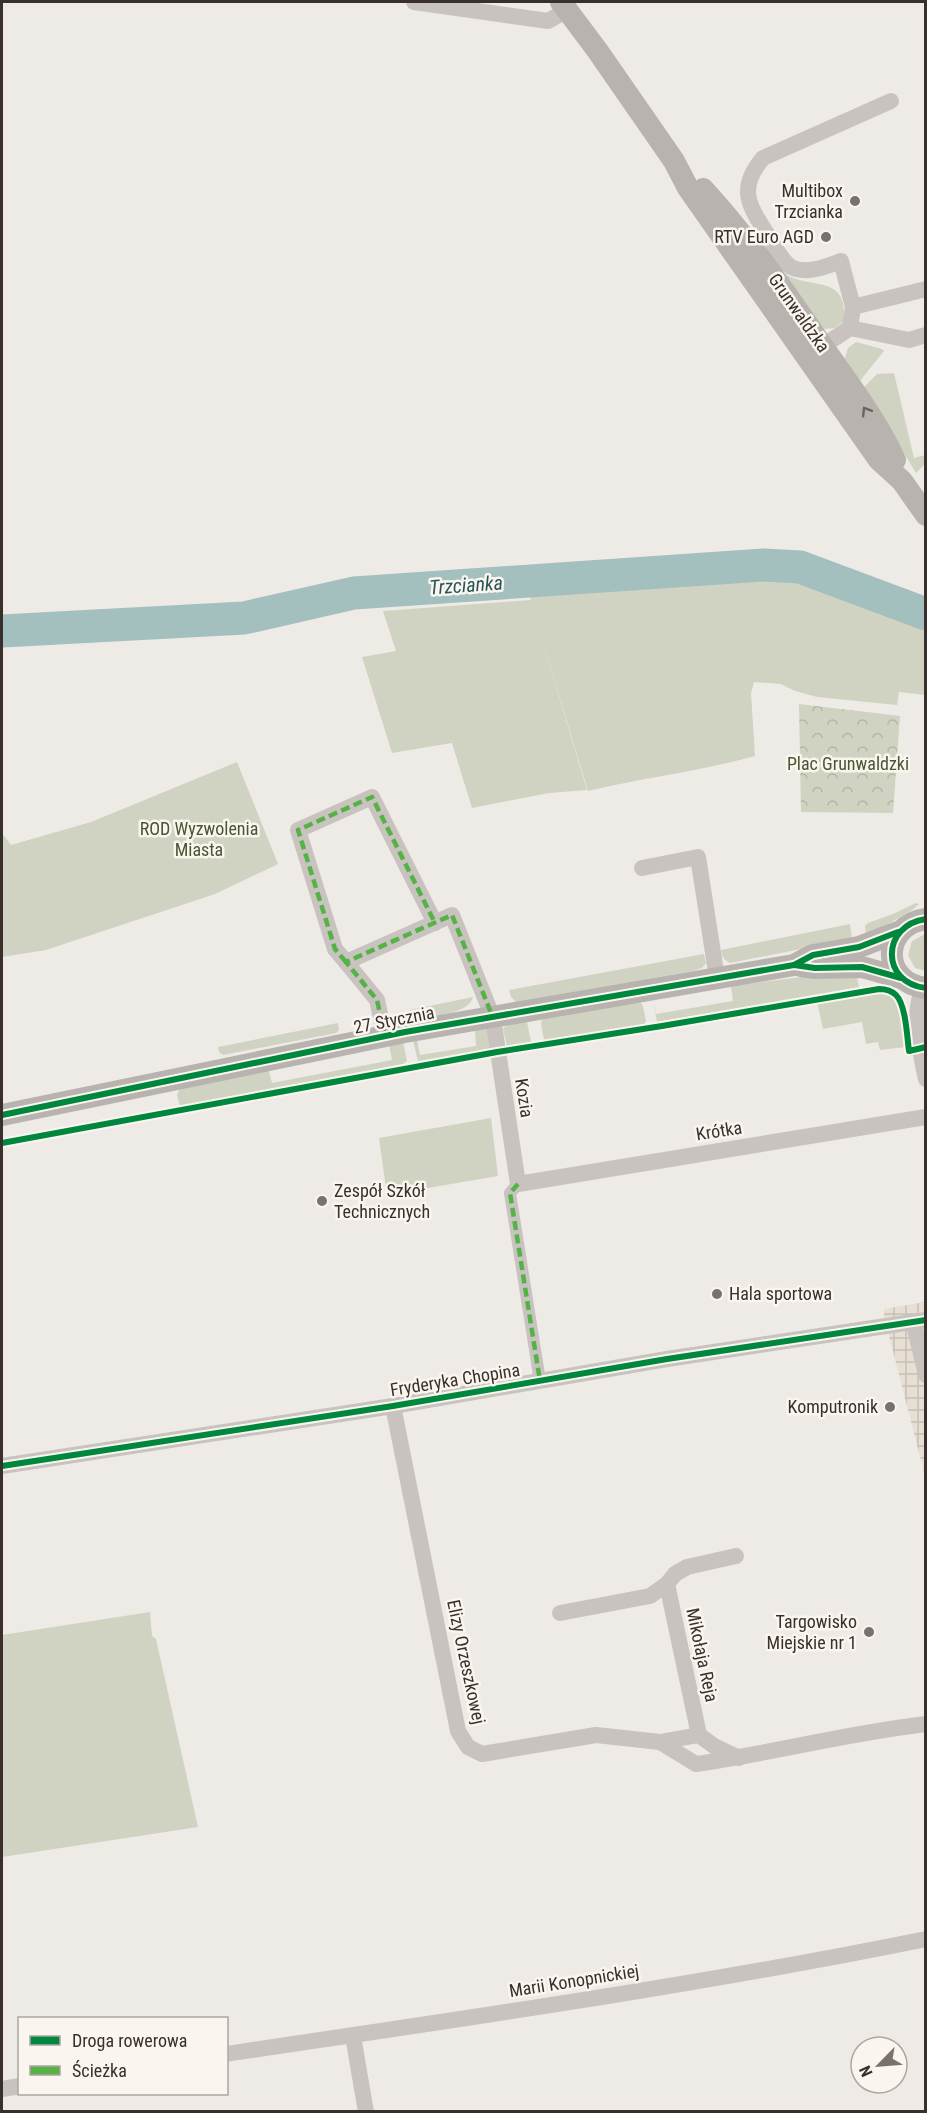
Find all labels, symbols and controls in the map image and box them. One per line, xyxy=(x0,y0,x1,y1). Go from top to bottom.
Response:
place label: Multibox Trzcianka xyxy=(775,180,843,222)
marker: Multibox Trzcianka xyxy=(848,194,862,208)
place label: RTV Euro AGD xyxy=(714,226,814,247)
marker: RTV Euro AGD xyxy=(819,230,833,244)
street label: Grunwaldzka xyxy=(765,269,834,356)
one-way arrow xyxy=(861,407,873,417)
water label: Trzcianka xyxy=(428,570,504,600)
park label: Plac Grunwaldzki xyxy=(787,753,909,774)
park label: ROD Wyzwolenia Miasta xyxy=(140,818,258,860)
street label: 27 Stycznia xyxy=(352,1001,436,1038)
street label: Kozia xyxy=(511,1077,538,1119)
street label: Krótka xyxy=(694,1117,743,1144)
place label: Zespół Szkół Technicznych xyxy=(334,1180,430,1222)
marker: Zespół Szkół Technicznych xyxy=(315,1194,329,1208)
place label: Hala sportowa xyxy=(729,1283,832,1304)
marker: Hala sportowa xyxy=(710,1287,724,1301)
street label: Fryderyka Chopina xyxy=(389,1359,521,1400)
place label: Komputronik xyxy=(788,1396,878,1417)
marker: Komputronik xyxy=(883,1400,897,1414)
street label: Elizy Orzeszkowej xyxy=(443,1598,490,1726)
street label: Mikołaja Reja xyxy=(682,1606,723,1704)
place label: Targowisko Miejskie nr 1 xyxy=(767,1611,857,1653)
marker: Targowisko Miejskie nr 1 xyxy=(862,1625,876,1639)
street label: Marii Konopnickiej xyxy=(507,1960,640,2001)
legend xyxy=(18,2017,228,2095)
text: Droga rowerowa xyxy=(72,2030,187,2051)
north arrow xyxy=(849,2035,909,2095)
text: Ścieżka xyxy=(72,2060,127,2081)
text: N xyxy=(855,2063,877,2080)

